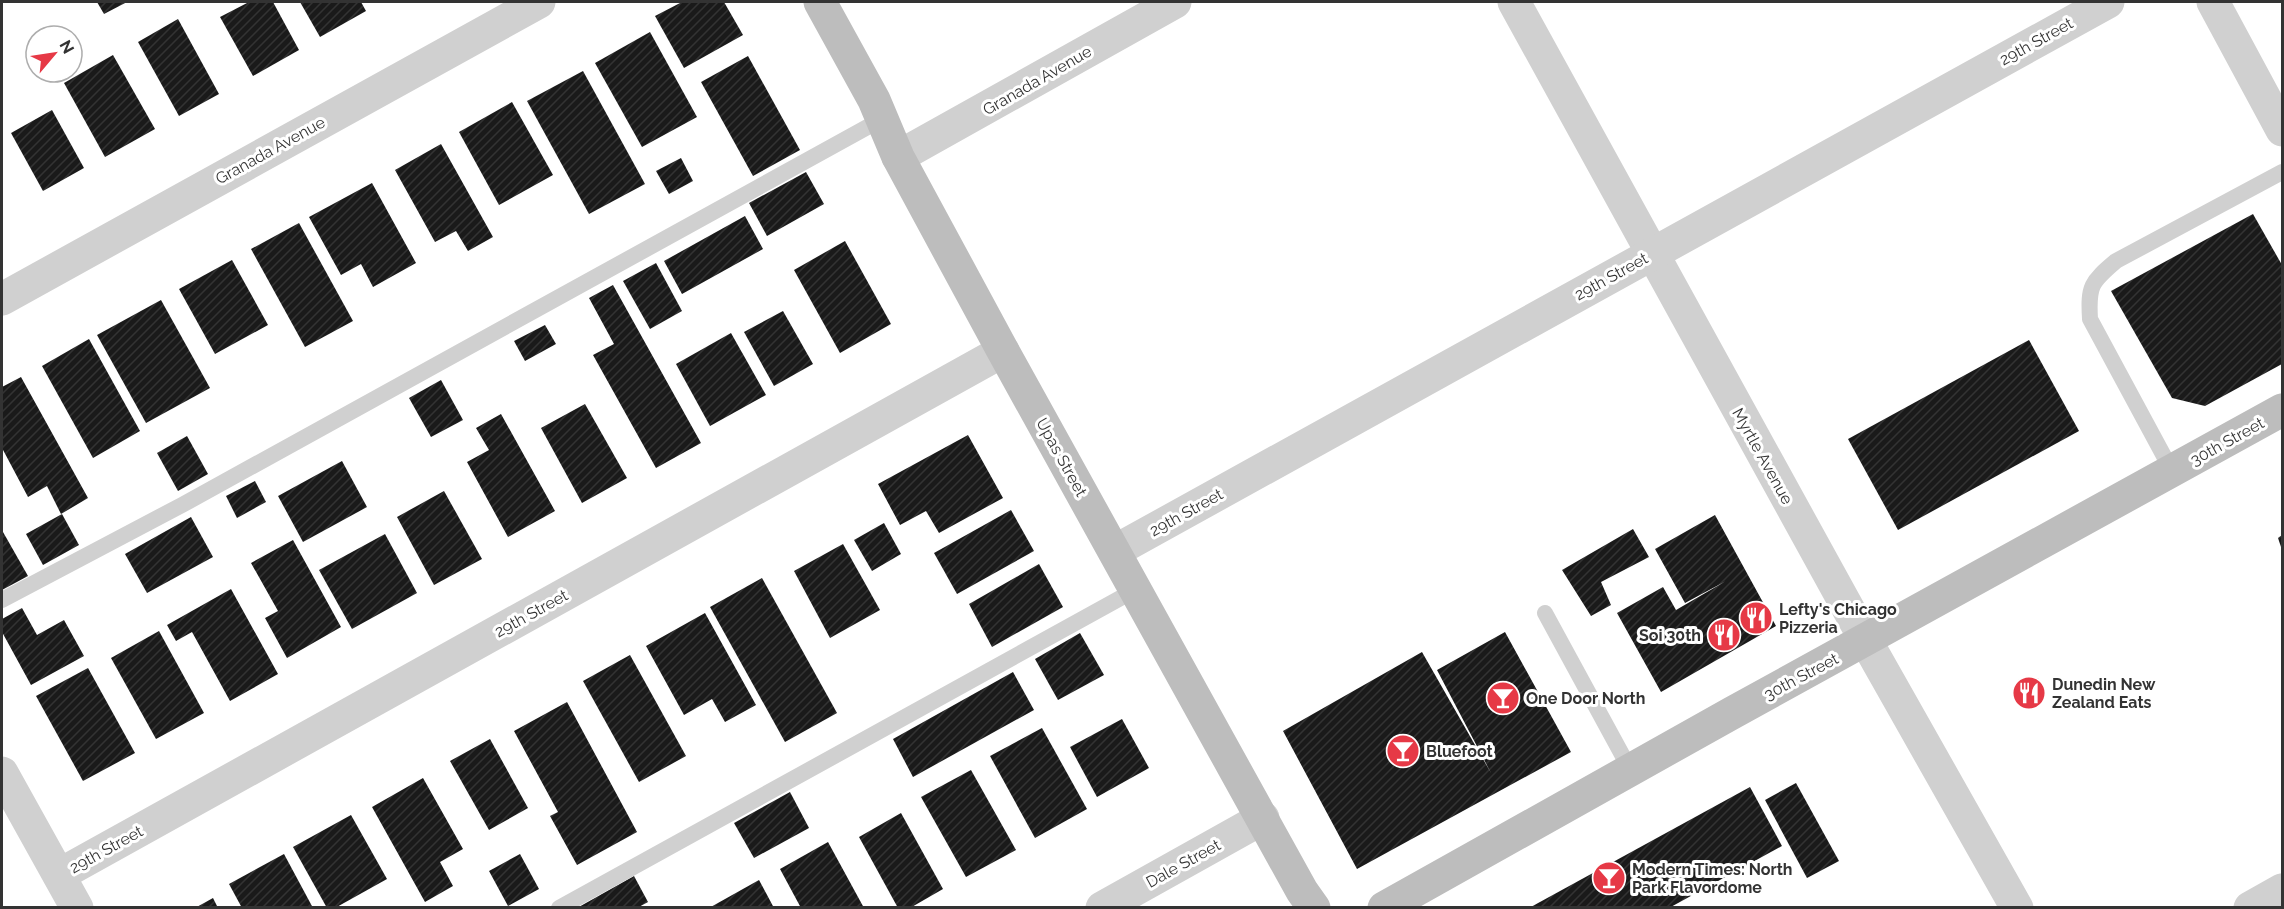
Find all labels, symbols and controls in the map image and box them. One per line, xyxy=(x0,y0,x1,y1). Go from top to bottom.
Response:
street label: 29th Street xyxy=(1996,13,2077,69)
north arrow xyxy=(24,24,84,84)
text: N xyxy=(55,37,78,57)
street label: Granada Avenue xyxy=(980,42,1095,119)
street label: Granada Avenue xyxy=(212,113,328,188)
street label: 29th Street xyxy=(1571,248,1652,304)
street label: Myrtle Avenue xyxy=(1728,405,1797,508)
street label: 30th Street xyxy=(2187,413,2268,469)
street label: Upas Street xyxy=(1032,415,1091,500)
street label: 29th Street xyxy=(1146,484,1227,540)
street label: 29th Street xyxy=(491,585,572,641)
restaurant icon: Lefty's Chicago Pizzeria xyxy=(1738,600,1774,636)
place label: Lefty's Chicago Pizzeria xyxy=(1779,600,1897,637)
restaurant icon: Soi 30th xyxy=(1706,617,1742,653)
place label: Soi 30th xyxy=(1639,626,1701,645)
street label: 30th Street xyxy=(1761,649,1842,704)
restaurant icon: Dunedin New Zealand Eats xyxy=(2011,675,2047,711)
place label: Dunedin New Zealand Eats xyxy=(2052,675,2156,712)
bar icon: One Door North xyxy=(1485,680,1521,716)
place label: One Door North xyxy=(1526,689,1645,708)
bar icon: Bluefoot xyxy=(1385,733,1421,769)
place label: Bluefoot xyxy=(1426,742,1493,761)
street label: 29th Street xyxy=(66,821,147,877)
street label: Dale Street xyxy=(1143,835,1224,892)
bar icon: Modern Times: North Park Flavordome xyxy=(1591,860,1627,896)
place label: Modern Times: North Park Flavordome xyxy=(1632,860,1792,897)

